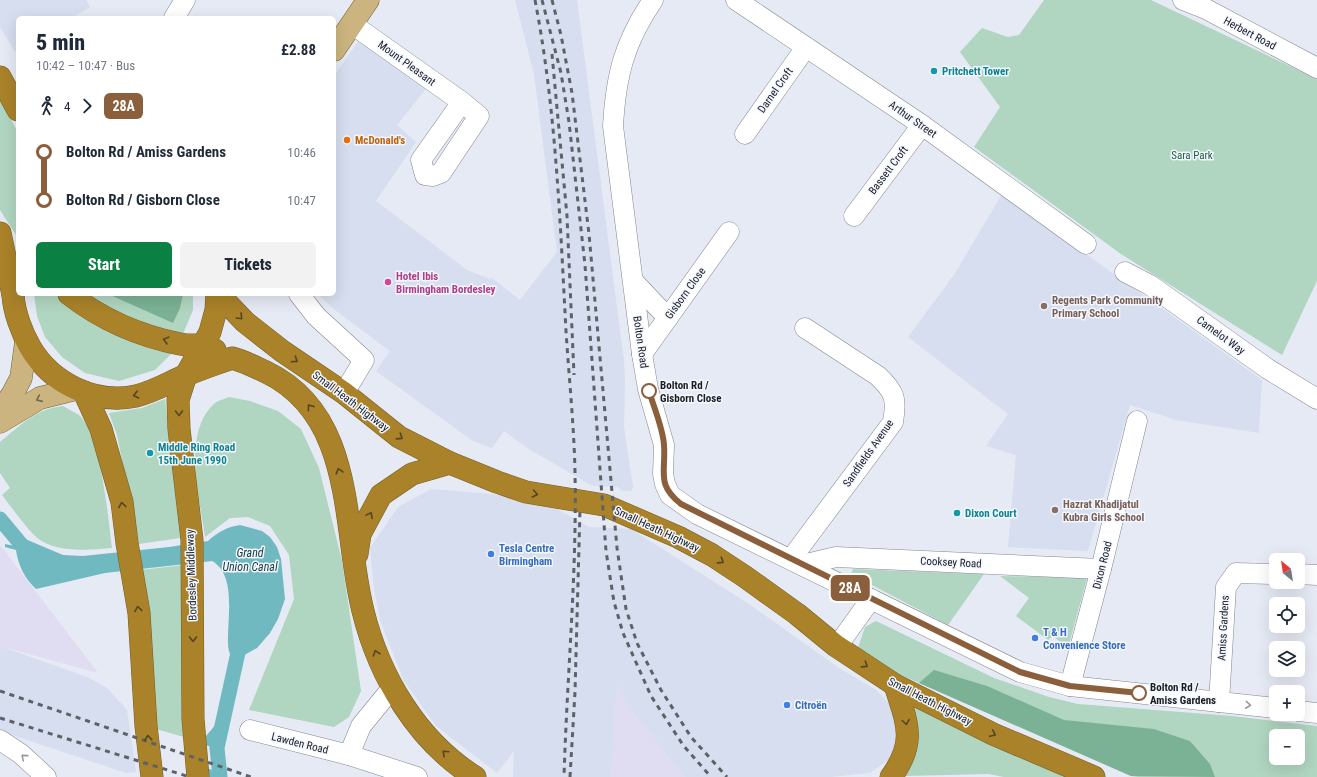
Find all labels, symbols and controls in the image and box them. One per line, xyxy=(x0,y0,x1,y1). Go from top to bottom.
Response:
street label: Herbert Road xyxy=(1221,14,1278,53)
text: 5 min xyxy=(36,30,85,55)
street label: Mount Pleasant xyxy=(375,38,438,89)
text: £2.88 xyxy=(281,41,316,59)
text: 10:42 – 10:47 · Bus xyxy=(36,58,135,73)
street label: Darnel Croft xyxy=(755,65,796,115)
place label: Pritchett Tower xyxy=(942,65,1009,78)
marker: Pritchett Tower xyxy=(929,66,939,76)
icon: walk xyxy=(36,95,58,117)
icon: forward xyxy=(76,95,98,117)
text: 28A xyxy=(112,98,135,114)
street label: Arthur Street xyxy=(886,98,939,141)
text: 4 xyxy=(64,99,70,114)
place label: McDonald's xyxy=(355,134,405,147)
marker: McDonald's xyxy=(342,135,352,145)
text: Bolton Rd / Amiss Gardens xyxy=(66,143,226,161)
street label: Bassett Croft xyxy=(866,144,911,197)
text: 10:46 xyxy=(287,145,316,160)
park label: Sara Park xyxy=(1171,149,1213,162)
text: Bolton Rd / Gisborn Close xyxy=(66,191,220,209)
text: 10:47 xyxy=(287,193,316,208)
button: Start xyxy=(36,242,172,288)
button: Tickets xyxy=(180,242,316,288)
street label: Gisborn Close xyxy=(662,265,708,322)
place label: Hotel Ibis Birmingham Bordesley xyxy=(396,270,496,296)
marker: Hotel Ibis Birmingham Bordesley xyxy=(383,277,393,287)
place label: Regents Park Community Primary School xyxy=(1052,294,1163,320)
marker: Regents Park Community Primary School xyxy=(1039,301,1049,311)
one-way arrow xyxy=(236,312,243,320)
street label: Camelot Way xyxy=(1194,313,1248,358)
street label: Bolton Road xyxy=(630,315,651,369)
one-way arrow xyxy=(162,336,169,345)
one-way arrow xyxy=(291,355,298,363)
street label: Small Heath Highway xyxy=(310,368,392,435)
place label: Bolton Rd / Gisborn Close xyxy=(660,379,722,405)
marker: Bolton Rd / Gisborn Close xyxy=(641,383,657,399)
one-way arrow xyxy=(133,390,140,399)
one-way arrow xyxy=(35,394,43,402)
one-way arrow xyxy=(307,404,315,411)
one-way arrow xyxy=(174,410,183,416)
street label: Sandfields Avenue xyxy=(840,417,897,490)
one-way arrow xyxy=(395,432,402,439)
place label: Middle Ring Road 15th June 1990 xyxy=(158,441,235,467)
marker: Middle Ring Road 15th June 1990 xyxy=(145,448,155,458)
one-way arrow xyxy=(335,468,344,475)
one-way arrow xyxy=(532,489,538,498)
place label: Hazrat Khadijatul Kubra Girls School xyxy=(1063,498,1145,524)
one-way arrow xyxy=(118,502,127,508)
street label: Small Heath Highway xyxy=(612,504,702,555)
marker: Hazrat Khadijatul Kubra Girls School xyxy=(1050,505,1060,515)
place label: Dixon Court xyxy=(965,507,1017,520)
marker: Dixon Court xyxy=(952,508,962,518)
one-way arrow xyxy=(365,512,373,519)
street label: Bordesley Middleway xyxy=(183,529,200,621)
street label: Dixon Road xyxy=(1090,540,1115,590)
place label: Tesla Centre Birmingham xyxy=(499,542,554,568)
water label: Grand Union Canal xyxy=(222,546,278,574)
marker: Tesla Centre Birmingham xyxy=(486,549,496,559)
north arrow xyxy=(1269,553,1305,589)
map controls xyxy=(1269,553,1305,765)
street label: Cooksey Road xyxy=(920,554,982,571)
one-way arrow xyxy=(717,556,724,564)
line badge: 28A xyxy=(827,575,873,601)
text: 28A xyxy=(839,580,861,596)
street label: Amiss Gardens xyxy=(1215,595,1232,661)
button: locate xyxy=(1269,597,1305,633)
one-way arrow xyxy=(134,606,143,612)
place label: T & H Convenience Store xyxy=(1043,626,1125,652)
marker: T & H Convenience Store xyxy=(1030,633,1040,643)
one-way arrow xyxy=(189,636,197,642)
button: layers xyxy=(1269,641,1305,677)
one-way arrow xyxy=(373,649,381,656)
one-way arrow xyxy=(861,661,868,668)
street label: Small Heath Highway xyxy=(886,675,974,728)
place label: Bolton Rd / Amiss Gardens xyxy=(1150,681,1216,707)
marker: Bolton Rd / Amiss Gardens xyxy=(1131,685,1147,701)
button: + xyxy=(1269,685,1305,721)
place label: Citroën xyxy=(795,699,827,712)
marker: Citroën xyxy=(782,700,792,710)
one-way arrow xyxy=(1245,700,1251,709)
one-way arrow xyxy=(901,719,910,725)
one-way arrow xyxy=(989,729,996,737)
button: − xyxy=(1269,729,1305,765)
street label: Lawden Road xyxy=(270,730,330,757)
one-way arrow xyxy=(143,735,152,741)
one-way arrow xyxy=(442,751,449,758)
one-way arrow xyxy=(21,754,29,761)

